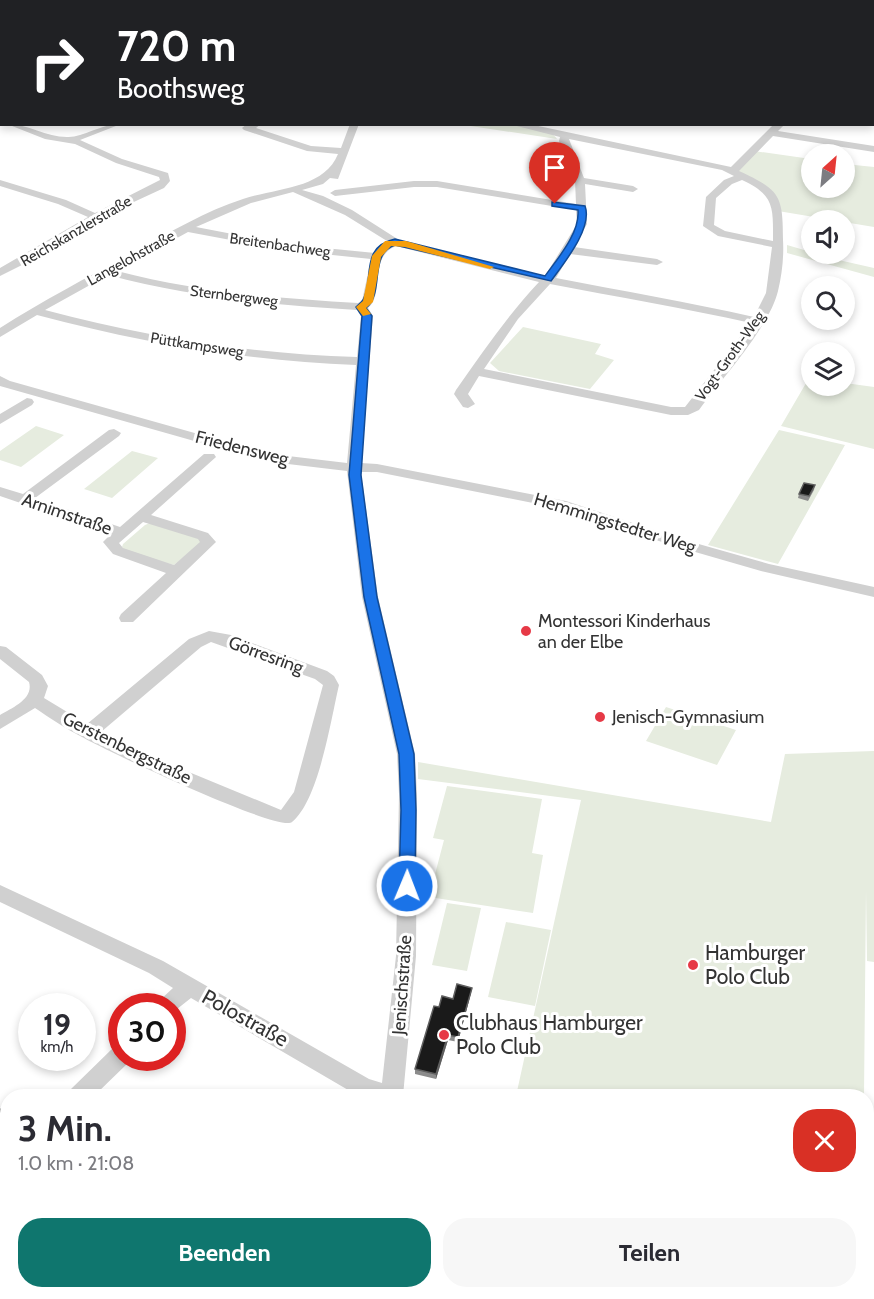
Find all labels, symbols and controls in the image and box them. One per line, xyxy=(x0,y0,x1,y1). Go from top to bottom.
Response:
text: 720 m xyxy=(117,20,236,72)
icon: right xyxy=(18,24,96,102)
text: Boothsweg xyxy=(117,72,244,105)
pin xyxy=(529,142,580,204)
north arrow xyxy=(801,144,855,198)
map controls xyxy=(801,144,855,396)
icon: arrive xyxy=(538,151,571,184)
street label: Reichskanzlerstraße xyxy=(17,192,135,270)
button: sound xyxy=(801,210,855,264)
street label: Langelohstraße xyxy=(84,226,178,289)
street label: Breitenbachweg xyxy=(228,229,332,261)
button: search xyxy=(801,276,855,330)
street label: Sternbergweg xyxy=(189,282,279,310)
street label: Vogt-Groth-Weg xyxy=(691,307,769,404)
street label: Püttkampsweg xyxy=(149,329,245,361)
button: layers xyxy=(801,342,855,396)
street label: Friedensweg xyxy=(193,426,292,470)
street label: Arnimstraße xyxy=(19,488,115,540)
street label: Hemmingstedter Weg xyxy=(531,488,700,558)
place label: Montessori Kinderhaus an der Elbe xyxy=(538,610,710,653)
marker: Montessori Kinderhaus an der Elbe xyxy=(519,624,533,638)
street label: Görresring xyxy=(225,631,307,679)
place label: Jenisch-Gymnasium xyxy=(611,706,764,728)
street label: Gerstenbergstraße xyxy=(59,707,195,789)
marker: Jenisch-Gymnasium xyxy=(593,710,607,724)
position arrow xyxy=(375,854,439,918)
street label: Jenischstraße xyxy=(387,934,416,1037)
place label: Hamburger Polo Club xyxy=(705,940,805,989)
marker: Hamburger Polo Club xyxy=(686,958,700,972)
street label: Polostraße xyxy=(198,984,293,1052)
speed limit sign: 30 xyxy=(108,993,186,1071)
text: 19 xyxy=(43,1006,71,1043)
place label: Clubhaus Hamburger Polo Club xyxy=(456,1010,643,1059)
marker: Clubhaus Hamburger Polo Club xyxy=(437,1028,451,1042)
text: km/h xyxy=(41,1038,73,1056)
text: 3 Min. xyxy=(18,1106,112,1150)
button: close xyxy=(793,1109,856,1172)
text: 1.0 km · 21:08 xyxy=(18,1151,134,1175)
button: Beenden xyxy=(18,1218,431,1287)
button: Teilen xyxy=(443,1218,856,1287)

